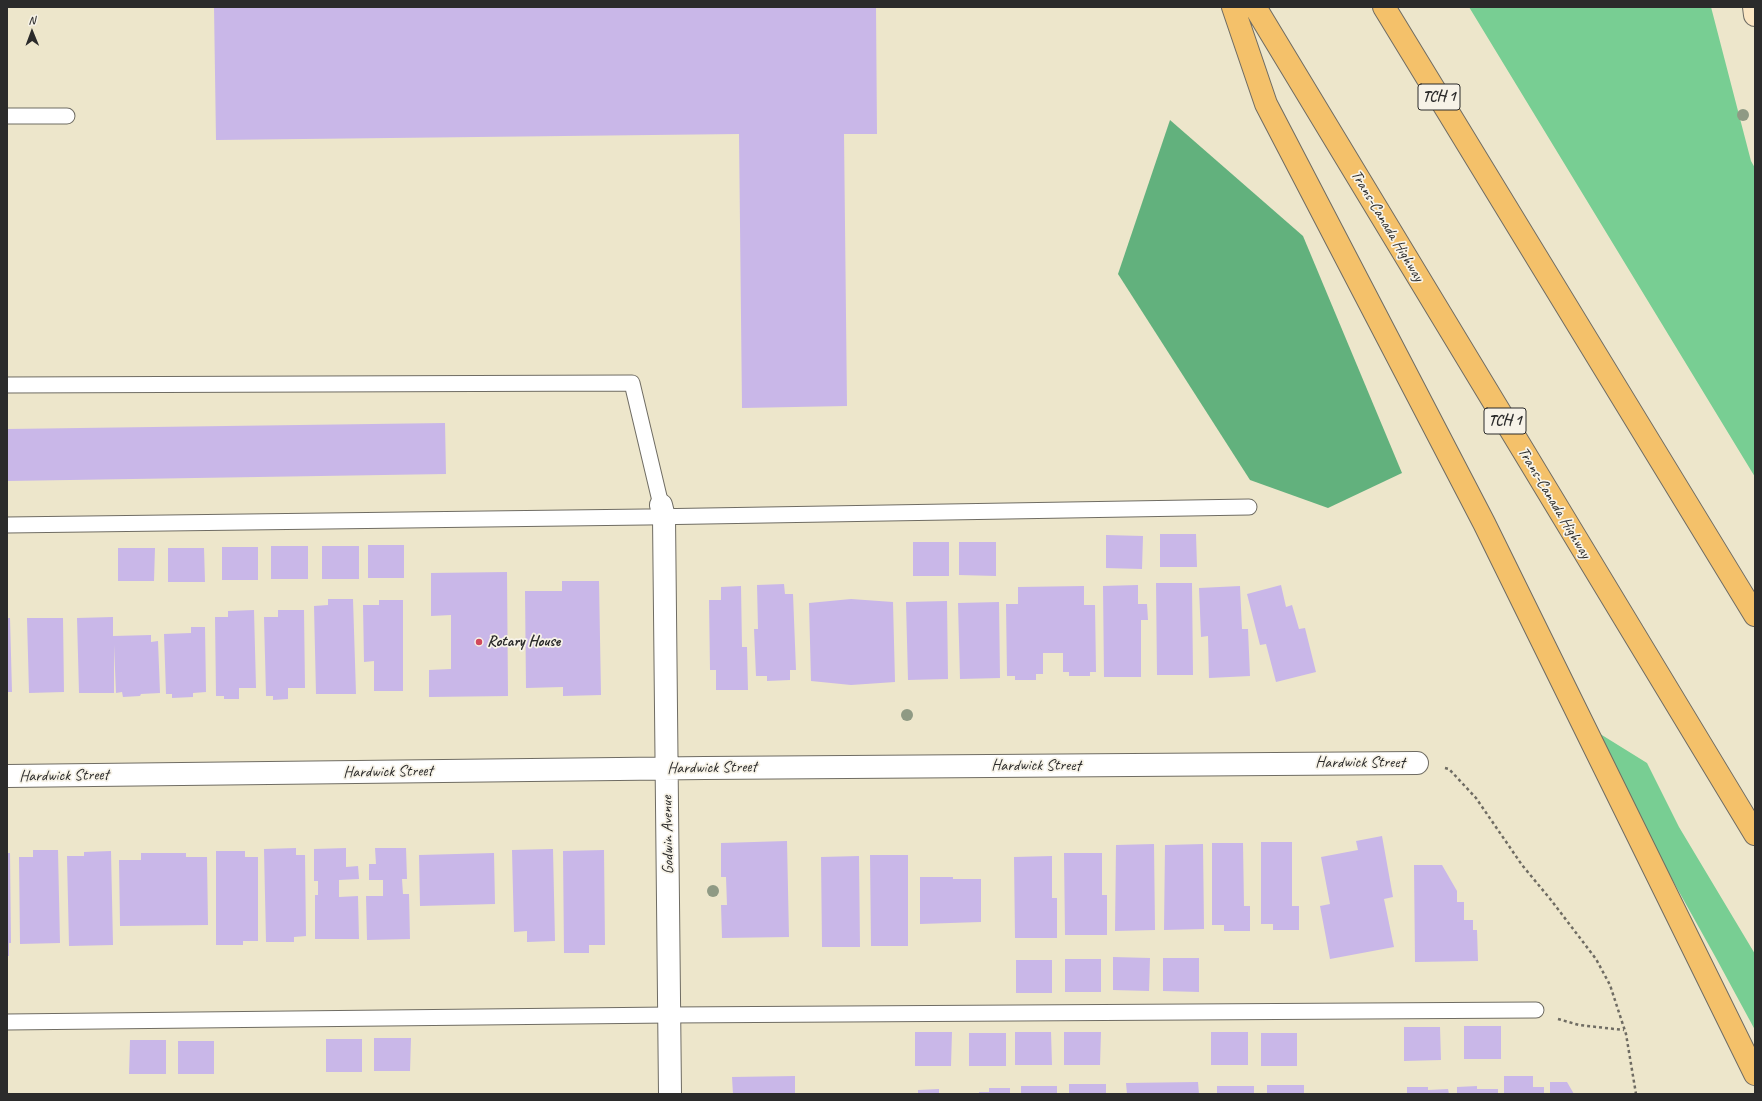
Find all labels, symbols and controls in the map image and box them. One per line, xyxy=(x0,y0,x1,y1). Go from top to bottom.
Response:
north arrow xyxy=(12,12,52,52)
text: N xyxy=(28,13,35,27)
road number: TCH 1 xyxy=(1418,84,1460,110)
street label: Trans-Canada Highway xyxy=(1346,167,1428,285)
road number: TCH 1 xyxy=(1484,408,1526,434)
street label: Trans-Canada Highway xyxy=(1513,444,1595,562)
place label: Rotary House xyxy=(487,632,560,652)
marker: Rotary House xyxy=(474,637,484,647)
street label: Hardwick Street xyxy=(1315,753,1405,773)
street label: Hardwick Street xyxy=(991,756,1081,776)
street label: Hardwick Street xyxy=(667,758,757,778)
street label: Hardwick Street xyxy=(343,762,433,782)
street label: Hardwick Street xyxy=(19,766,109,786)
street label: Godwin Avenue xyxy=(658,795,678,875)

